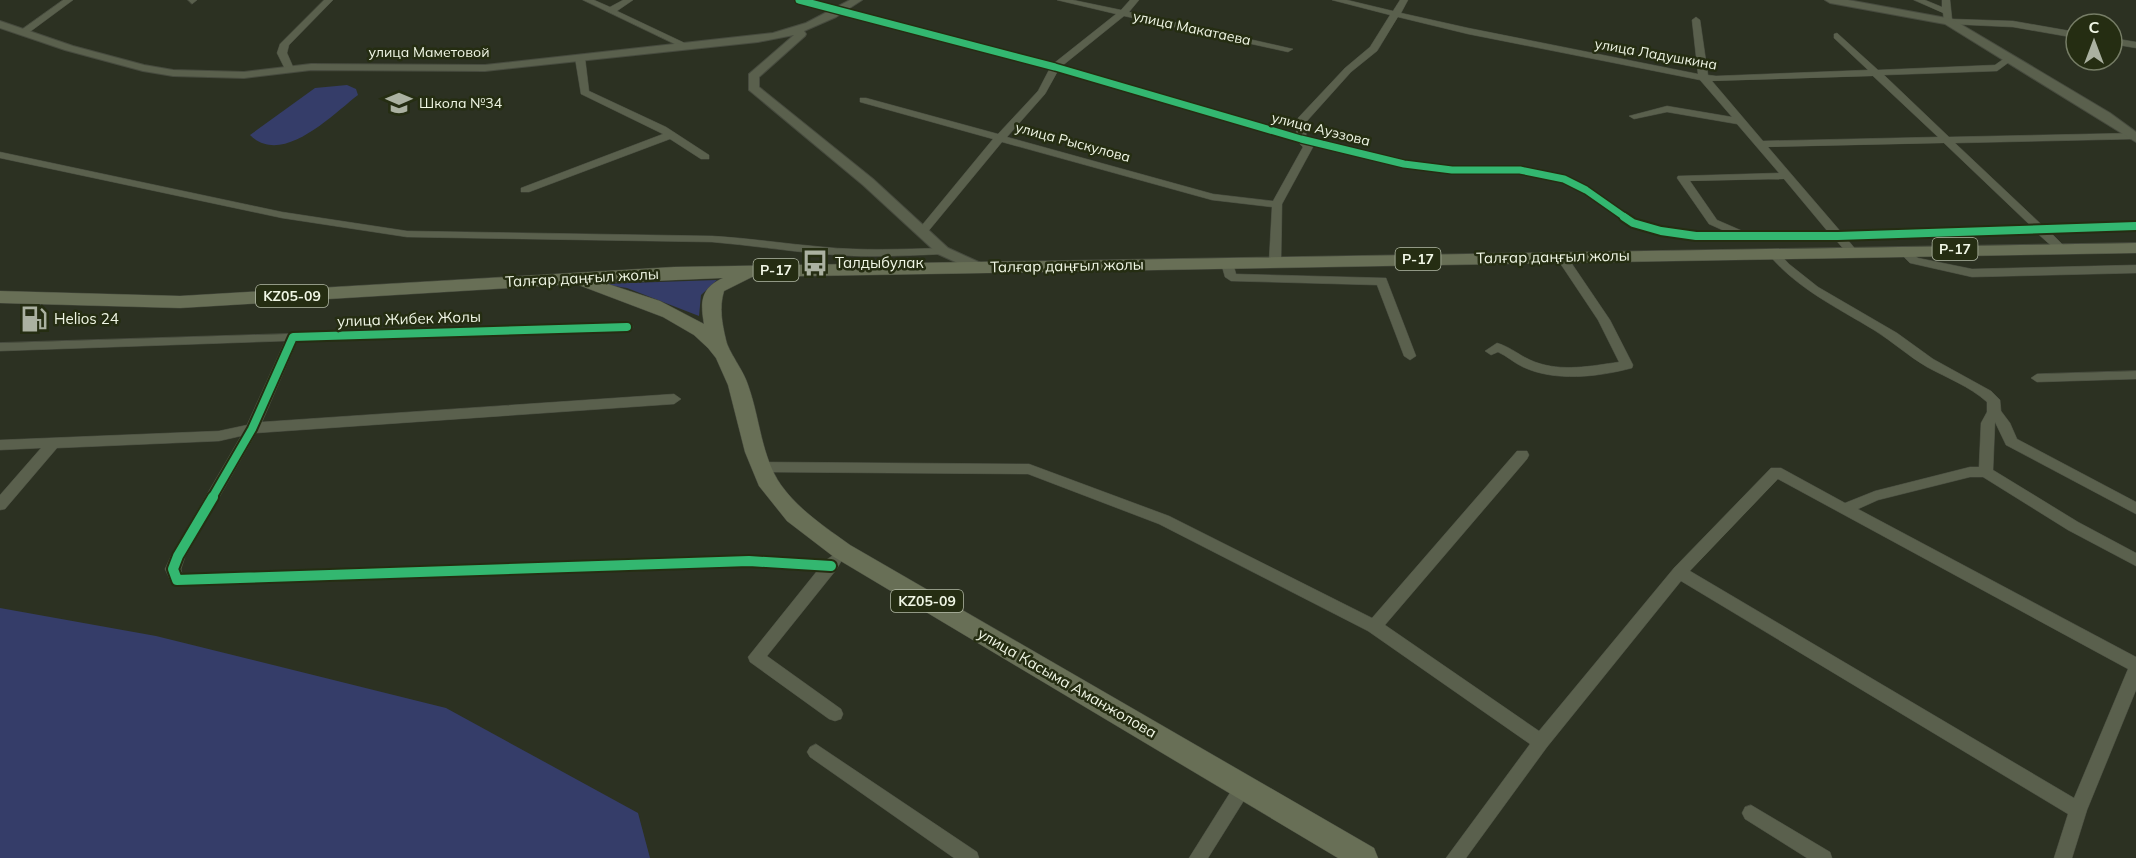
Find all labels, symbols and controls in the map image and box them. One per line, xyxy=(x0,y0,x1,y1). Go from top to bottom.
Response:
street label: улица Макатаева xyxy=(1131,7,1253,49)
north arrow xyxy=(2064,12,2124,72)
text: С xyxy=(2089,17,2100,37)
street label: улица Ладушкина xyxy=(1593,34,1719,74)
street label: улица Маметовой xyxy=(369,43,489,61)
school or university icon: Школа №34 xyxy=(384,88,414,118)
place label: Школа №34 xyxy=(419,94,503,112)
street label: улица Ауэзова xyxy=(1270,108,1372,150)
street label: улица Рыскулова xyxy=(1014,118,1132,166)
road number: P-17 xyxy=(1932,238,1978,260)
street label: Талғар даңғыл жолы xyxy=(1476,246,1630,267)
bus stop icon: Талдыбулак xyxy=(800,248,830,278)
road number: P-17 xyxy=(1396,248,1440,270)
place label: Талдыбулак xyxy=(835,253,924,272)
street label: Талғар даңғыл жолы xyxy=(990,255,1144,276)
road number: P-17 xyxy=(754,259,798,281)
street label: Талғар даңғыл жолы xyxy=(505,264,659,291)
road number: KZ05-09 xyxy=(256,285,328,307)
fuel station icon: Helios 24 xyxy=(19,304,49,334)
street label: улица Жибек Жолы xyxy=(337,306,481,331)
place label: Helios 24 xyxy=(54,309,119,328)
road number: KZ05-09 xyxy=(891,590,963,612)
street label: улица Касыма Аманжолова xyxy=(974,623,1160,742)

